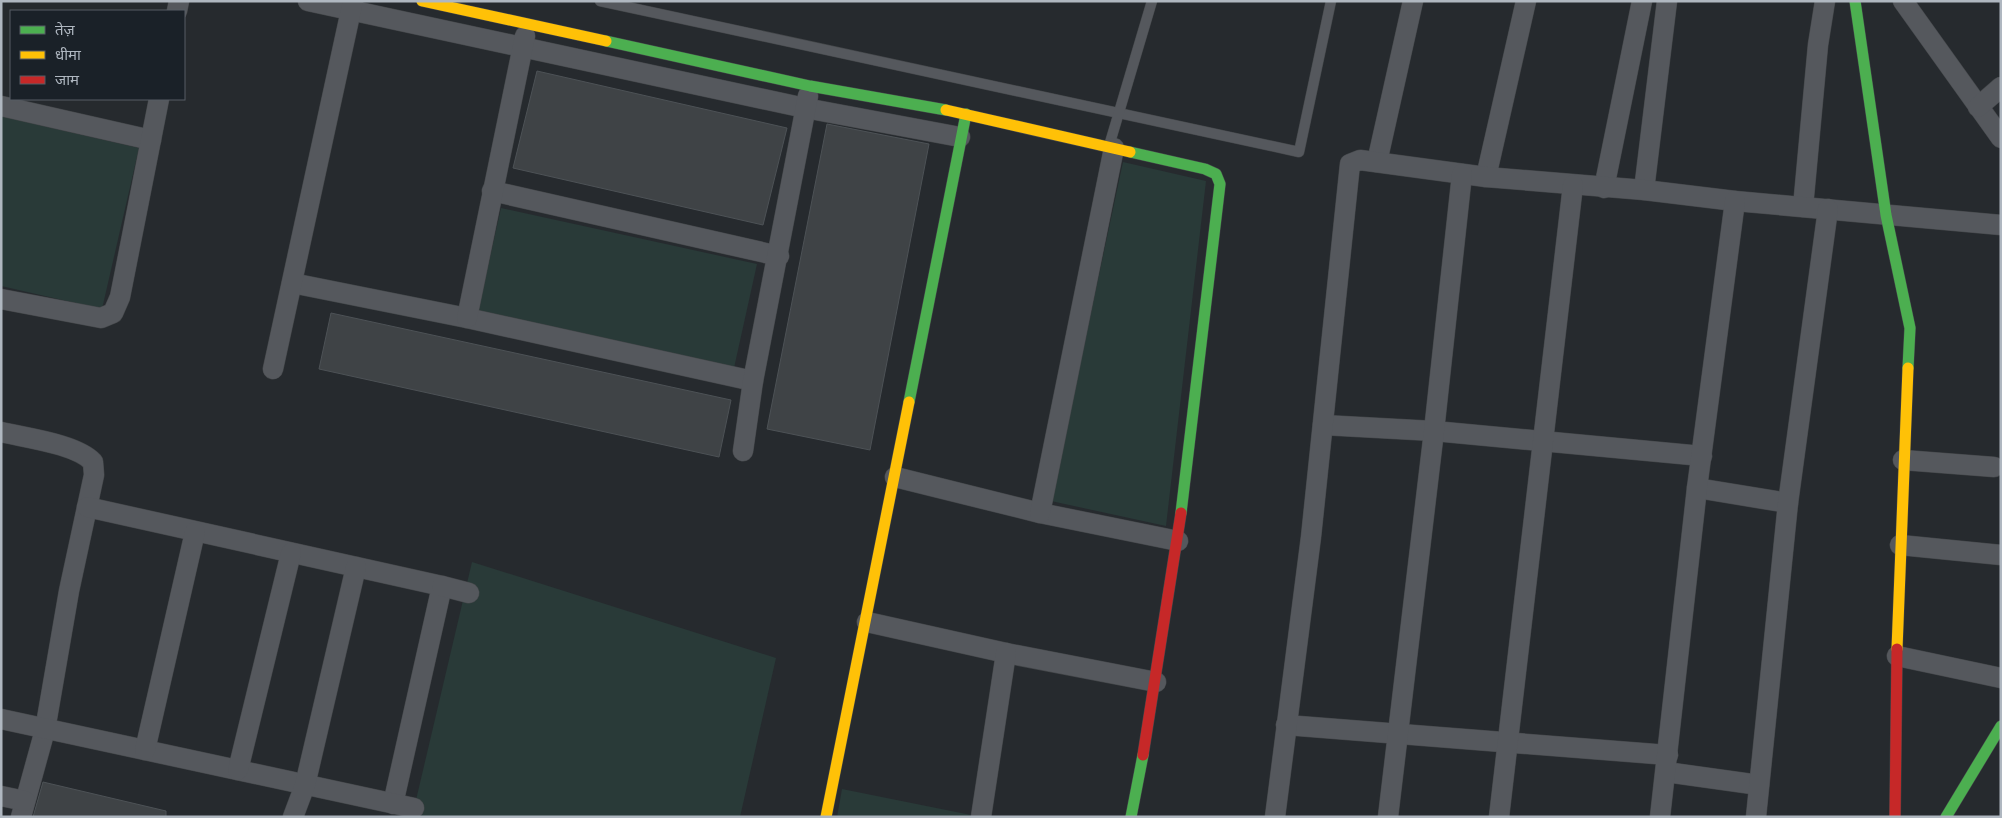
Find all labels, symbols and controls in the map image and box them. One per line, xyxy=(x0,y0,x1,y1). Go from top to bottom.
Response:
legend xyxy=(10,10,185,100)
text: तेज़ xyxy=(55,21,76,38)
text: धीमा xyxy=(55,46,82,63)
text: जाम xyxy=(55,71,80,88)

